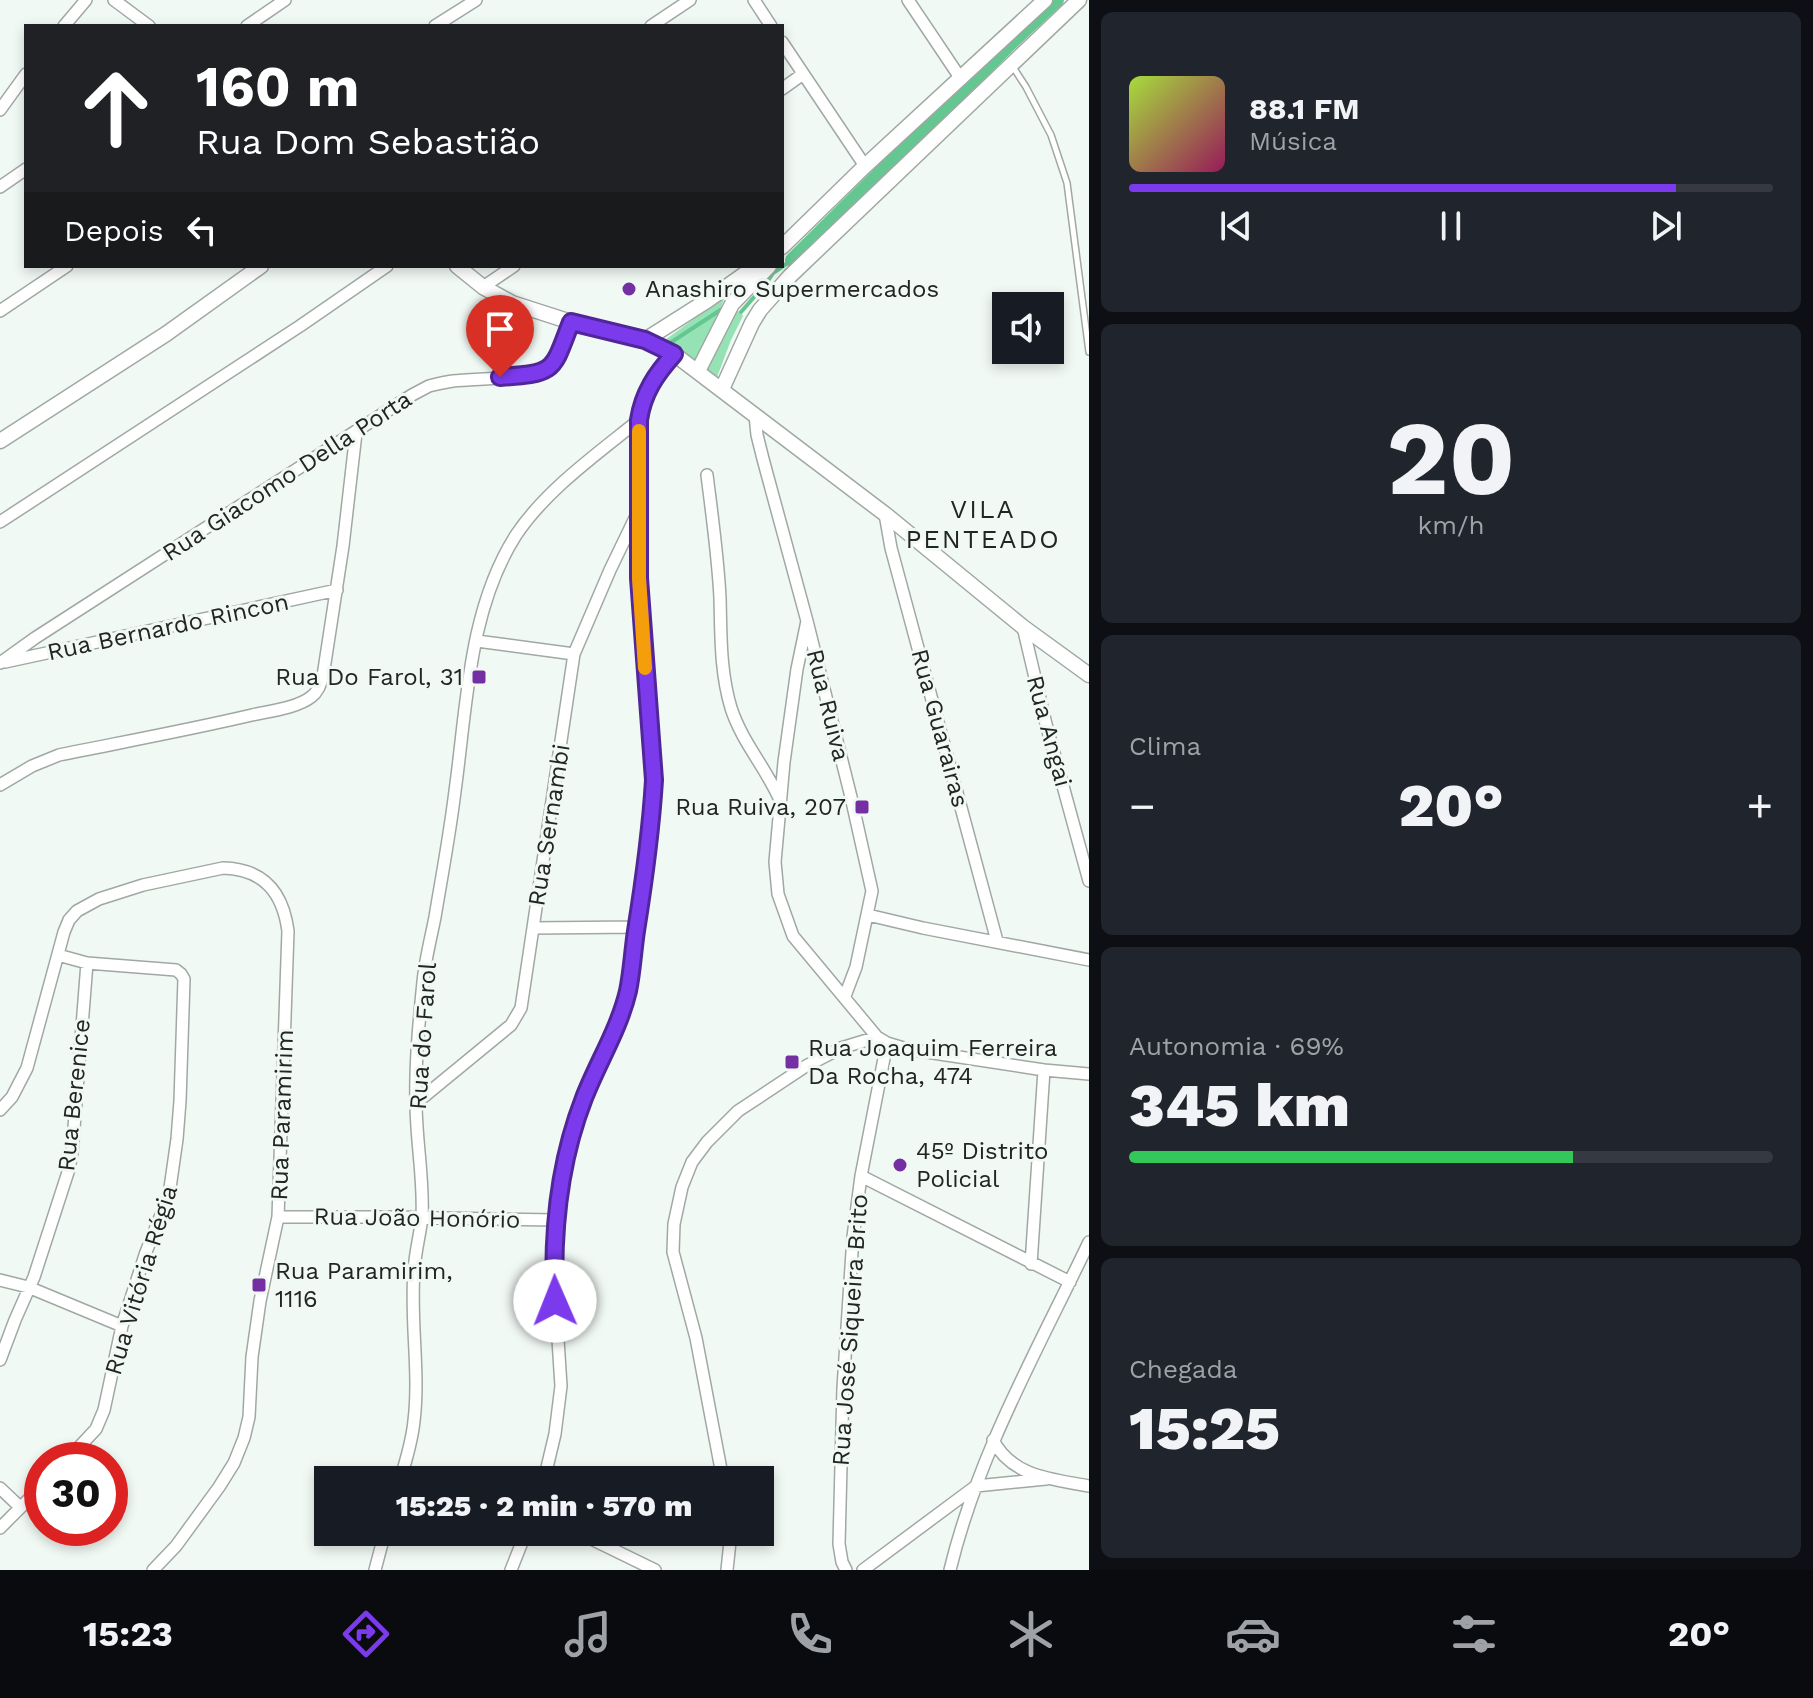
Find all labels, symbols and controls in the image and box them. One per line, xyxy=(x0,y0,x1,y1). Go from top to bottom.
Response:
text: 160 m xyxy=(196,54,359,120)
icon: ahead xyxy=(64,56,168,160)
text: 88.1 FM xyxy=(1249,91,1359,126)
text: Rua Dom Sebastião xyxy=(196,121,540,163)
text: Música xyxy=(1249,126,1337,156)
icon: previous xyxy=(1214,204,1258,248)
icon: pause xyxy=(1429,204,1473,248)
icon: next xyxy=(1644,204,1688,248)
icon: left xyxy=(180,208,224,252)
text: Depois xyxy=(64,213,164,248)
place label: Anashiro Supermercados xyxy=(645,275,939,303)
marker: Anashiro Supermercados xyxy=(620,280,638,298)
map controls xyxy=(992,292,1064,364)
button: sound xyxy=(992,292,1064,364)
pin xyxy=(466,295,534,377)
icon: arrive xyxy=(478,307,522,351)
street label: Rua Giacomo Della Porta xyxy=(157,385,417,567)
text: 20 xyxy=(1387,397,1515,519)
district label: VILA PENTEADO xyxy=(905,494,1061,554)
text: km/h xyxy=(1418,510,1484,540)
street label: Rua Bernardo Rincon xyxy=(45,588,291,666)
street label: Rua Ruiva xyxy=(801,646,855,764)
street label: Rua Guarairas xyxy=(905,646,975,810)
place label: Rua Do Farol, 31 xyxy=(275,663,463,691)
marker: Rua Do Farol, 31 xyxy=(470,668,488,686)
street label: Rua Angai xyxy=(1021,672,1077,790)
text: Clima xyxy=(1129,731,1201,761)
street label: Rua Sernambi xyxy=(522,742,576,908)
text: 20° xyxy=(1398,770,1504,841)
text: − xyxy=(1129,780,1156,832)
text: + xyxy=(1746,780,1773,832)
place label: Rua Ruiva, 207 xyxy=(675,793,846,821)
marker: Rua Ruiva, 207 xyxy=(853,798,871,816)
street label: Rua do Farol xyxy=(404,961,442,1111)
street label: Rua Berenice xyxy=(52,1017,96,1173)
street label: Rua Paramirim xyxy=(265,1029,299,1201)
text: Autonomia · 69% xyxy=(1129,1031,1344,1061)
place label: Rua Joaquim Ferreira Da Rocha, 474 xyxy=(808,1034,1057,1090)
marker: Rua Joaquim Ferreira Da Rocha, 474 xyxy=(783,1053,801,1071)
text: 345 km xyxy=(1129,1070,1350,1141)
place label: 45º Distrito Policial xyxy=(916,1137,1048,1193)
marker: 45º Distrito Policial xyxy=(891,1156,909,1174)
street label: Rua Vitória Régia xyxy=(99,1182,183,1378)
street label: Rua José Siqueira Brito xyxy=(827,1193,873,1467)
street label: Rua João Honório xyxy=(313,1202,521,1234)
place label: Rua Paramirim, 1116 xyxy=(275,1257,453,1313)
position arrow xyxy=(513,1259,597,1343)
marker: Rua Paramirim, 1116 xyxy=(250,1276,268,1294)
text: Chegada xyxy=(1129,1354,1238,1384)
text: 15:25 xyxy=(1129,1393,1280,1464)
speed limit sign: 30 xyxy=(24,1442,128,1546)
text: 15:25 · 2 min · 570 m xyxy=(396,1488,692,1523)
icon: directions xyxy=(338,1606,394,1662)
icon: music xyxy=(560,1606,616,1662)
icon: phone xyxy=(782,1606,838,1662)
icon: climate xyxy=(1003,1606,1059,1662)
icon: car xyxy=(1225,1606,1281,1662)
icon: filters xyxy=(1446,1606,1502,1662)
text: 15:23 xyxy=(83,1613,173,1655)
text: 20° xyxy=(1668,1613,1730,1655)

